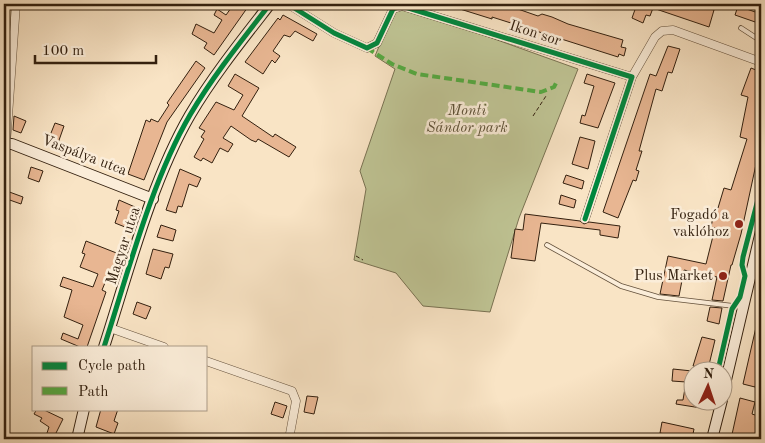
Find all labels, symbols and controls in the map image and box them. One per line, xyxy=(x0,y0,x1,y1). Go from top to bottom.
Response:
street label: Ikon sor xyxy=(507,19,563,49)
scale bar xyxy=(35,32,156,64)
text: 100 m xyxy=(42,44,84,59)
park label: Monti Sándor park xyxy=(426,104,508,136)
street label: Vaspálya utca xyxy=(39,133,129,179)
street label: Magyar utca xyxy=(104,205,144,287)
place label: Fogadó a vaklóhoz xyxy=(670,208,730,240)
marker: Fogadó a vaklóhoz xyxy=(733,218,745,230)
place label: Plus Market xyxy=(634,269,713,284)
marker: Plus Market xyxy=(717,270,729,282)
legend xyxy=(32,346,208,410)
text: Cycle path xyxy=(78,359,146,374)
north arrow xyxy=(682,360,732,410)
text: N xyxy=(703,367,715,381)
text: Path xyxy=(78,385,108,400)

